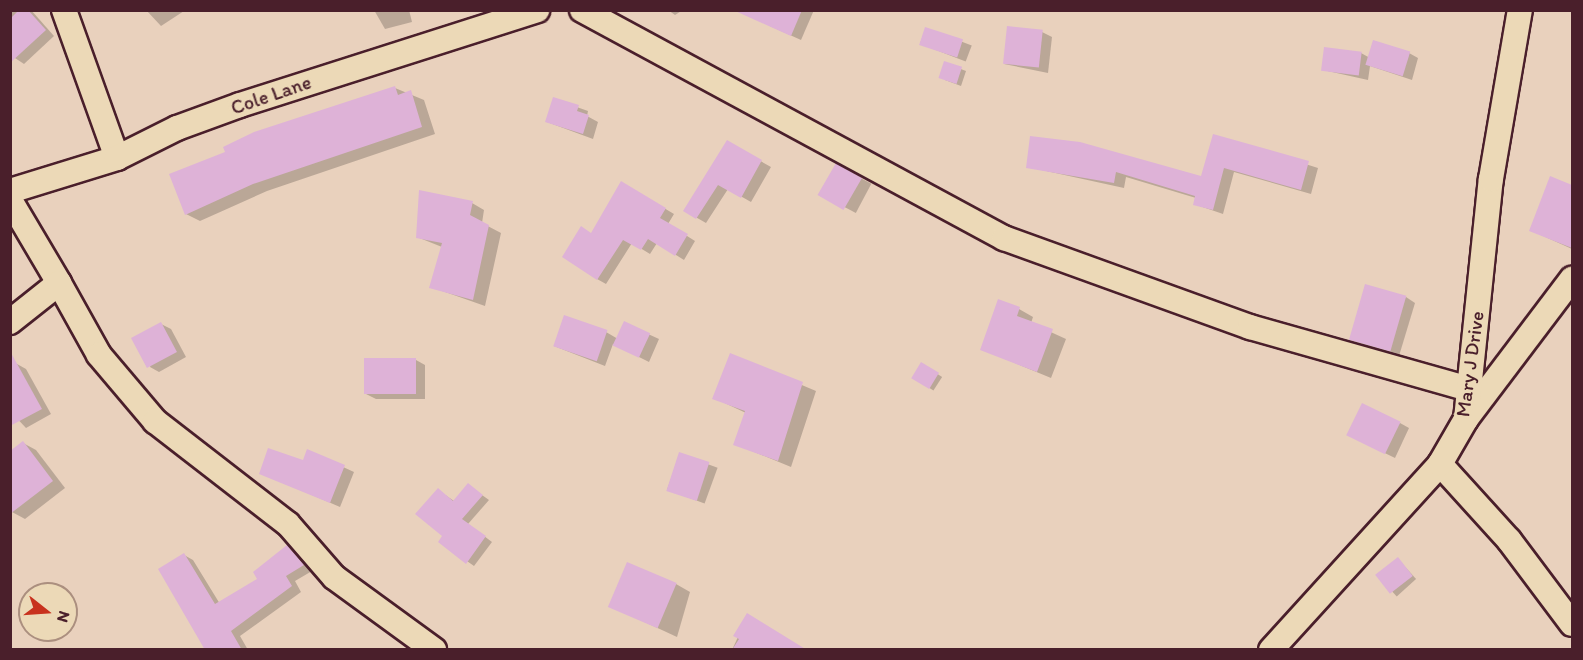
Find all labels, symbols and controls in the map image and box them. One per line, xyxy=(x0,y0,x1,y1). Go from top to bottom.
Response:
street label: Cole Lane xyxy=(227,70,315,120)
street label: Mary J Drive xyxy=(1451,309,1489,419)
north arrow xyxy=(18,582,78,642)
text: N xyxy=(53,609,74,625)

